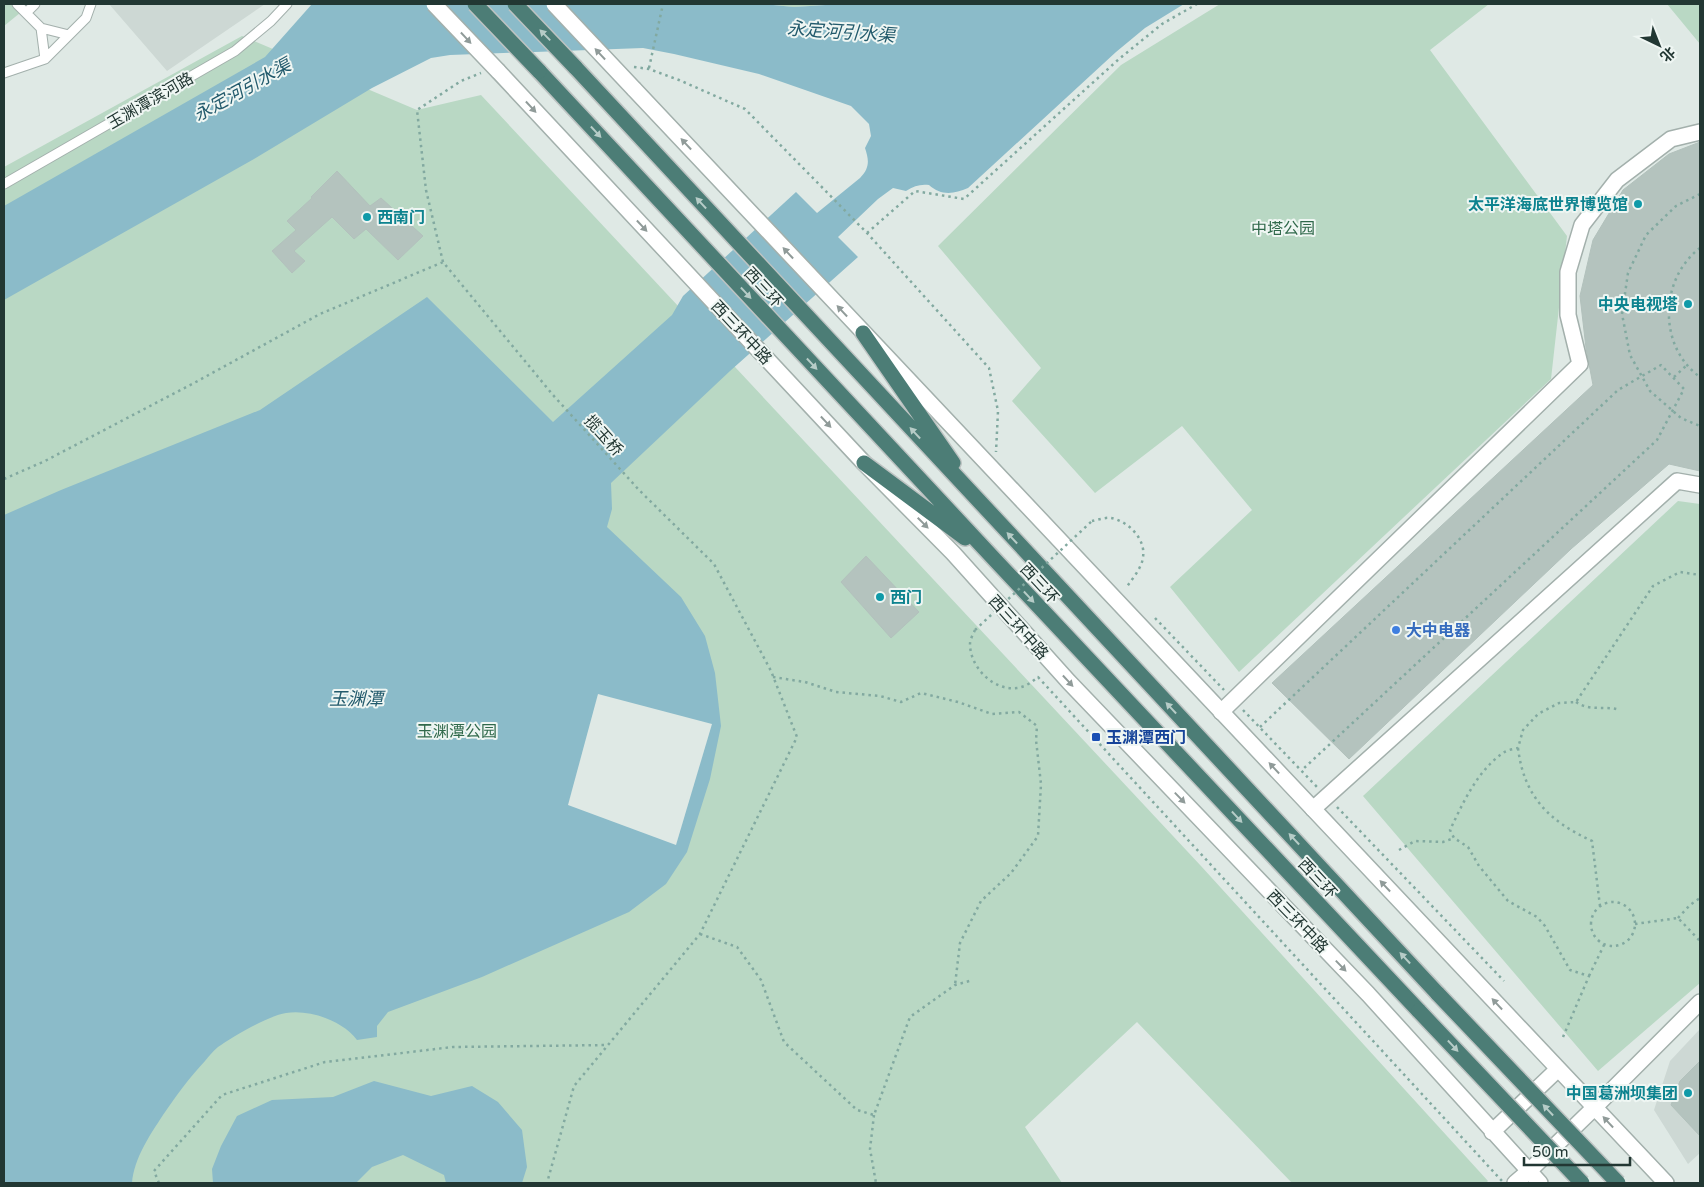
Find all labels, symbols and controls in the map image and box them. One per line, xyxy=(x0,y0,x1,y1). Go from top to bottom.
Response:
water label: 永定河引水渠 xyxy=(786,17,899,47)
north arrow xyxy=(1634,20,1684,70)
one-way arrow xyxy=(539,30,551,42)
one-way arrow xyxy=(460,31,472,43)
text: 北 xyxy=(1657,43,1678,65)
one-way arrow xyxy=(595,47,606,60)
water label: 永定河引水渠 xyxy=(189,53,297,126)
street label: 玉渊潭滨河路 xyxy=(104,68,197,134)
one-way arrow xyxy=(525,101,537,113)
one-way arrow xyxy=(590,126,602,138)
one-way arrow xyxy=(680,139,692,151)
place label: 太平洋海底世界博览馆 xyxy=(1468,195,1628,215)
one-way arrow xyxy=(695,197,707,209)
marker: 太平洋海底世界博览馆 xyxy=(1632,198,1644,210)
place label: 西南门 xyxy=(377,208,425,228)
marker: 西南门 xyxy=(361,211,373,223)
one-way arrow xyxy=(636,219,648,231)
park label: 中塔公园 xyxy=(1251,219,1315,239)
one-way arrow xyxy=(782,247,794,259)
street label: 西三环 xyxy=(740,263,787,312)
one-way arrow xyxy=(740,287,752,299)
place label: 中央电视塔 xyxy=(1598,295,1678,315)
street label: 西三环中路 xyxy=(707,297,776,369)
marker: 中央电视塔 xyxy=(1682,298,1694,310)
one-way arrow xyxy=(836,305,848,317)
one-way arrow xyxy=(806,357,818,369)
street label: 揽玉桥 xyxy=(580,411,627,460)
one-way arrow xyxy=(820,416,832,428)
one-way arrow xyxy=(909,428,921,440)
one-way arrow xyxy=(917,516,929,528)
one-way arrow xyxy=(1006,532,1018,544)
street label: 西三环 xyxy=(1016,559,1063,608)
place label: 西门 xyxy=(890,588,922,608)
one-way arrow xyxy=(1023,590,1035,602)
marker: 西门 xyxy=(874,591,886,603)
street label: 西三环中路 xyxy=(984,591,1052,664)
place label: 大中电器 xyxy=(1406,621,1470,641)
marker: 大中电器 xyxy=(1390,624,1402,636)
one-way arrow xyxy=(1062,675,1074,687)
water label: 玉渊潭 xyxy=(329,688,386,710)
one-way arrow xyxy=(1165,702,1177,714)
park label: 玉渊潭公园 xyxy=(417,722,497,742)
place label: 玉渊潭西门 xyxy=(1106,728,1186,748)
marker: 玉渊潭西门 xyxy=(1090,731,1102,743)
one-way arrow xyxy=(1268,762,1280,774)
one-way arrow xyxy=(1174,792,1186,804)
one-way arrow xyxy=(1231,811,1243,823)
one-way arrow xyxy=(1288,834,1300,846)
street label: 西三环 xyxy=(1294,854,1341,903)
one-way arrow xyxy=(1379,880,1391,892)
street label: 西三环中路 xyxy=(1262,886,1332,957)
one-way arrow xyxy=(1399,952,1411,964)
one-way arrow xyxy=(1335,960,1347,972)
one-way arrow xyxy=(1491,999,1503,1011)
one-way arrow xyxy=(1447,1040,1459,1052)
place label: 中国葛洲坝集团 xyxy=(1566,1084,1678,1104)
marker: 中国葛洲坝集团 xyxy=(1682,1087,1694,1099)
one-way arrow xyxy=(1542,1104,1554,1116)
one-way arrow xyxy=(1602,1117,1614,1129)
scale bar xyxy=(1524,1134,1630,1166)
text: 50 m xyxy=(1532,1143,1569,1161)

